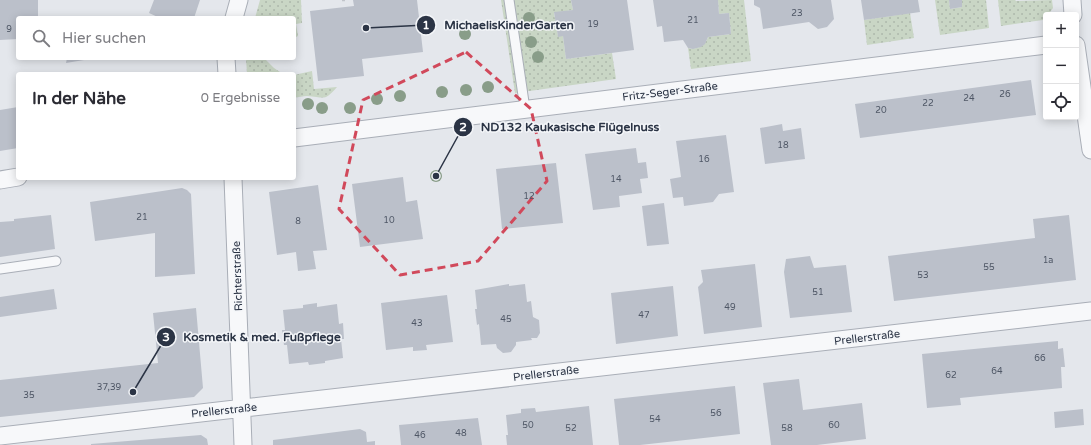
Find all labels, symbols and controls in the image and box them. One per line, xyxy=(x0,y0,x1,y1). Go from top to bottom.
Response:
house number: 23 xyxy=(791,8,803,19)
map controls xyxy=(1043,12,1079,120)
button: + xyxy=(1043,12,1079,48)
callout: MichaelisKinderGarten xyxy=(416,13,582,37)
house number: 21 xyxy=(687,15,699,26)
search box xyxy=(16,16,296,60)
text: 1 xyxy=(422,18,430,32)
text: MichaelisKinderGarten xyxy=(444,18,574,32)
house number: 19 xyxy=(587,19,599,30)
house number: 9 xyxy=(6,24,12,35)
icon: search xyxy=(30,27,52,49)
text: Hier suchen xyxy=(62,29,146,47)
button: − xyxy=(1043,48,1079,84)
street label: Fritz-Seger-Straße xyxy=(622,79,719,104)
button: locate xyxy=(1043,84,1079,120)
text: In der Nähe xyxy=(32,88,126,109)
house number: 26 xyxy=(999,89,1011,100)
text: 0 Ergebnisse xyxy=(201,90,280,106)
house number: 24 xyxy=(963,93,975,104)
house number: 22 xyxy=(922,98,934,109)
house number: 20 xyxy=(875,105,887,116)
callout: ND132 Kaukasische Flügelnuss xyxy=(453,115,667,139)
text: 2 xyxy=(459,120,467,134)
text: ND132 Kaukasische Flügelnuss xyxy=(481,120,660,135)
house number: 18 xyxy=(777,140,789,151)
house number: 16 xyxy=(698,154,710,165)
house number: 14 xyxy=(610,174,622,185)
house number: 12 xyxy=(523,191,535,202)
house number: 21 xyxy=(136,212,148,223)
house number: 10 xyxy=(383,215,395,226)
house number: 8 xyxy=(295,216,301,227)
street label: Richterstraße xyxy=(230,241,245,311)
house number: 1a xyxy=(1043,255,1053,266)
house number: 55 xyxy=(983,262,995,273)
house number: 53 xyxy=(917,270,929,281)
house number: 51 xyxy=(812,287,824,298)
house number: 49 xyxy=(724,302,736,313)
house number: 47 xyxy=(638,310,650,321)
house number: 45 xyxy=(500,314,512,325)
house number: 43 xyxy=(411,318,423,329)
callout: Kosmetik & med. Fußpflege xyxy=(156,325,349,349)
street label: Prellerstraße xyxy=(833,327,901,348)
text: 3 xyxy=(162,330,170,344)
text: Kosmetik & med. Fußpflege xyxy=(183,330,341,345)
house number: 66 xyxy=(1034,353,1046,364)
street label: Prellerstraße xyxy=(512,363,580,384)
house number: 64 xyxy=(991,366,1003,377)
house number: 62 xyxy=(945,370,957,381)
house number: 37,39 xyxy=(97,382,122,393)
house number: 35 xyxy=(23,390,35,401)
street label: Prellerstraße xyxy=(190,401,258,420)
house number: 56 xyxy=(710,408,722,419)
house number: 54 xyxy=(649,414,661,425)
house number: 50 xyxy=(522,420,534,431)
house number: 60 xyxy=(828,420,840,431)
house number: 52 xyxy=(565,423,577,434)
house number: 58 xyxy=(781,423,793,434)
house number: 48 xyxy=(455,428,467,439)
house number: 46 xyxy=(414,430,426,441)

